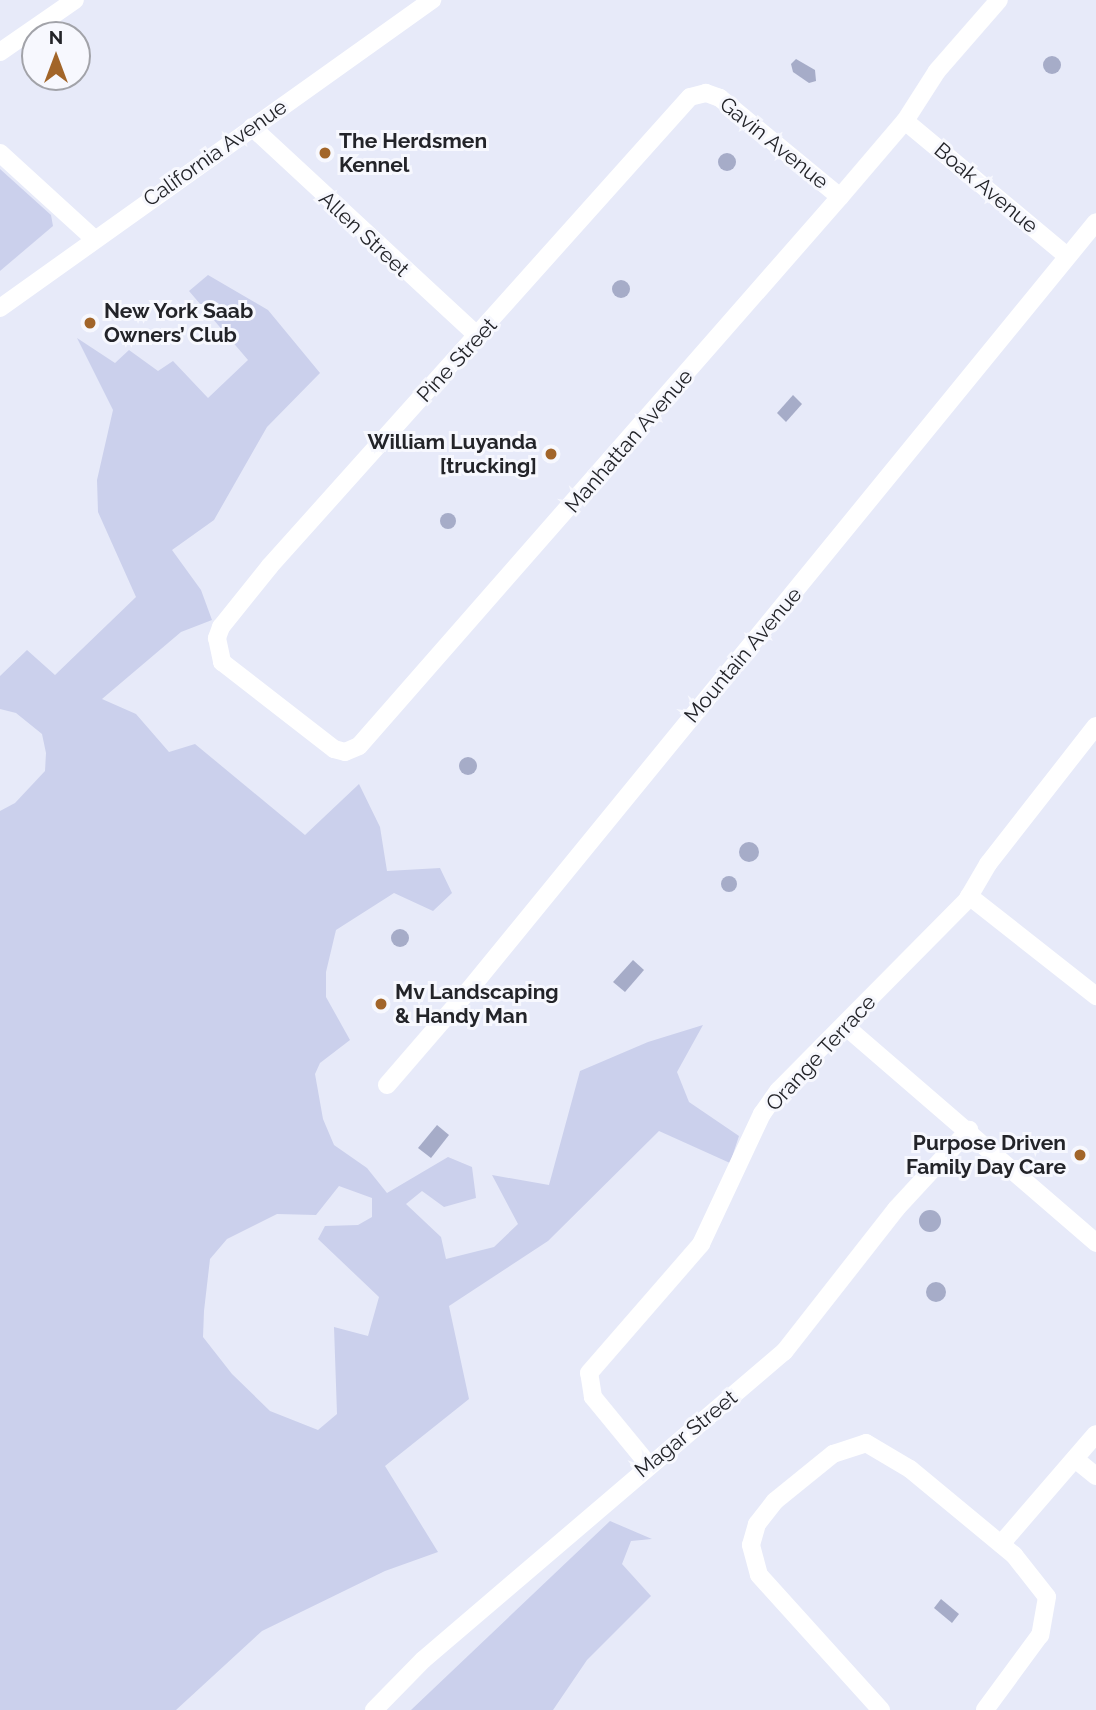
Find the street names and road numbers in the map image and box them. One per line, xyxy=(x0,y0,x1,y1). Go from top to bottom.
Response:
street label: Gavin Avenue xyxy=(714,91,834,195)
street label: California Avenue xyxy=(138,94,292,212)
street label: Boak Avenue xyxy=(929,137,1043,239)
street label: Allen Street xyxy=(314,186,414,282)
street label: Pine Street xyxy=(412,313,502,407)
street label: Manhattan Avenue xyxy=(560,364,698,518)
street label: Mountain Avenue xyxy=(679,582,807,728)
street label: Orange Terrace xyxy=(761,990,881,1116)
street label: Magar Street xyxy=(629,1385,743,1483)

